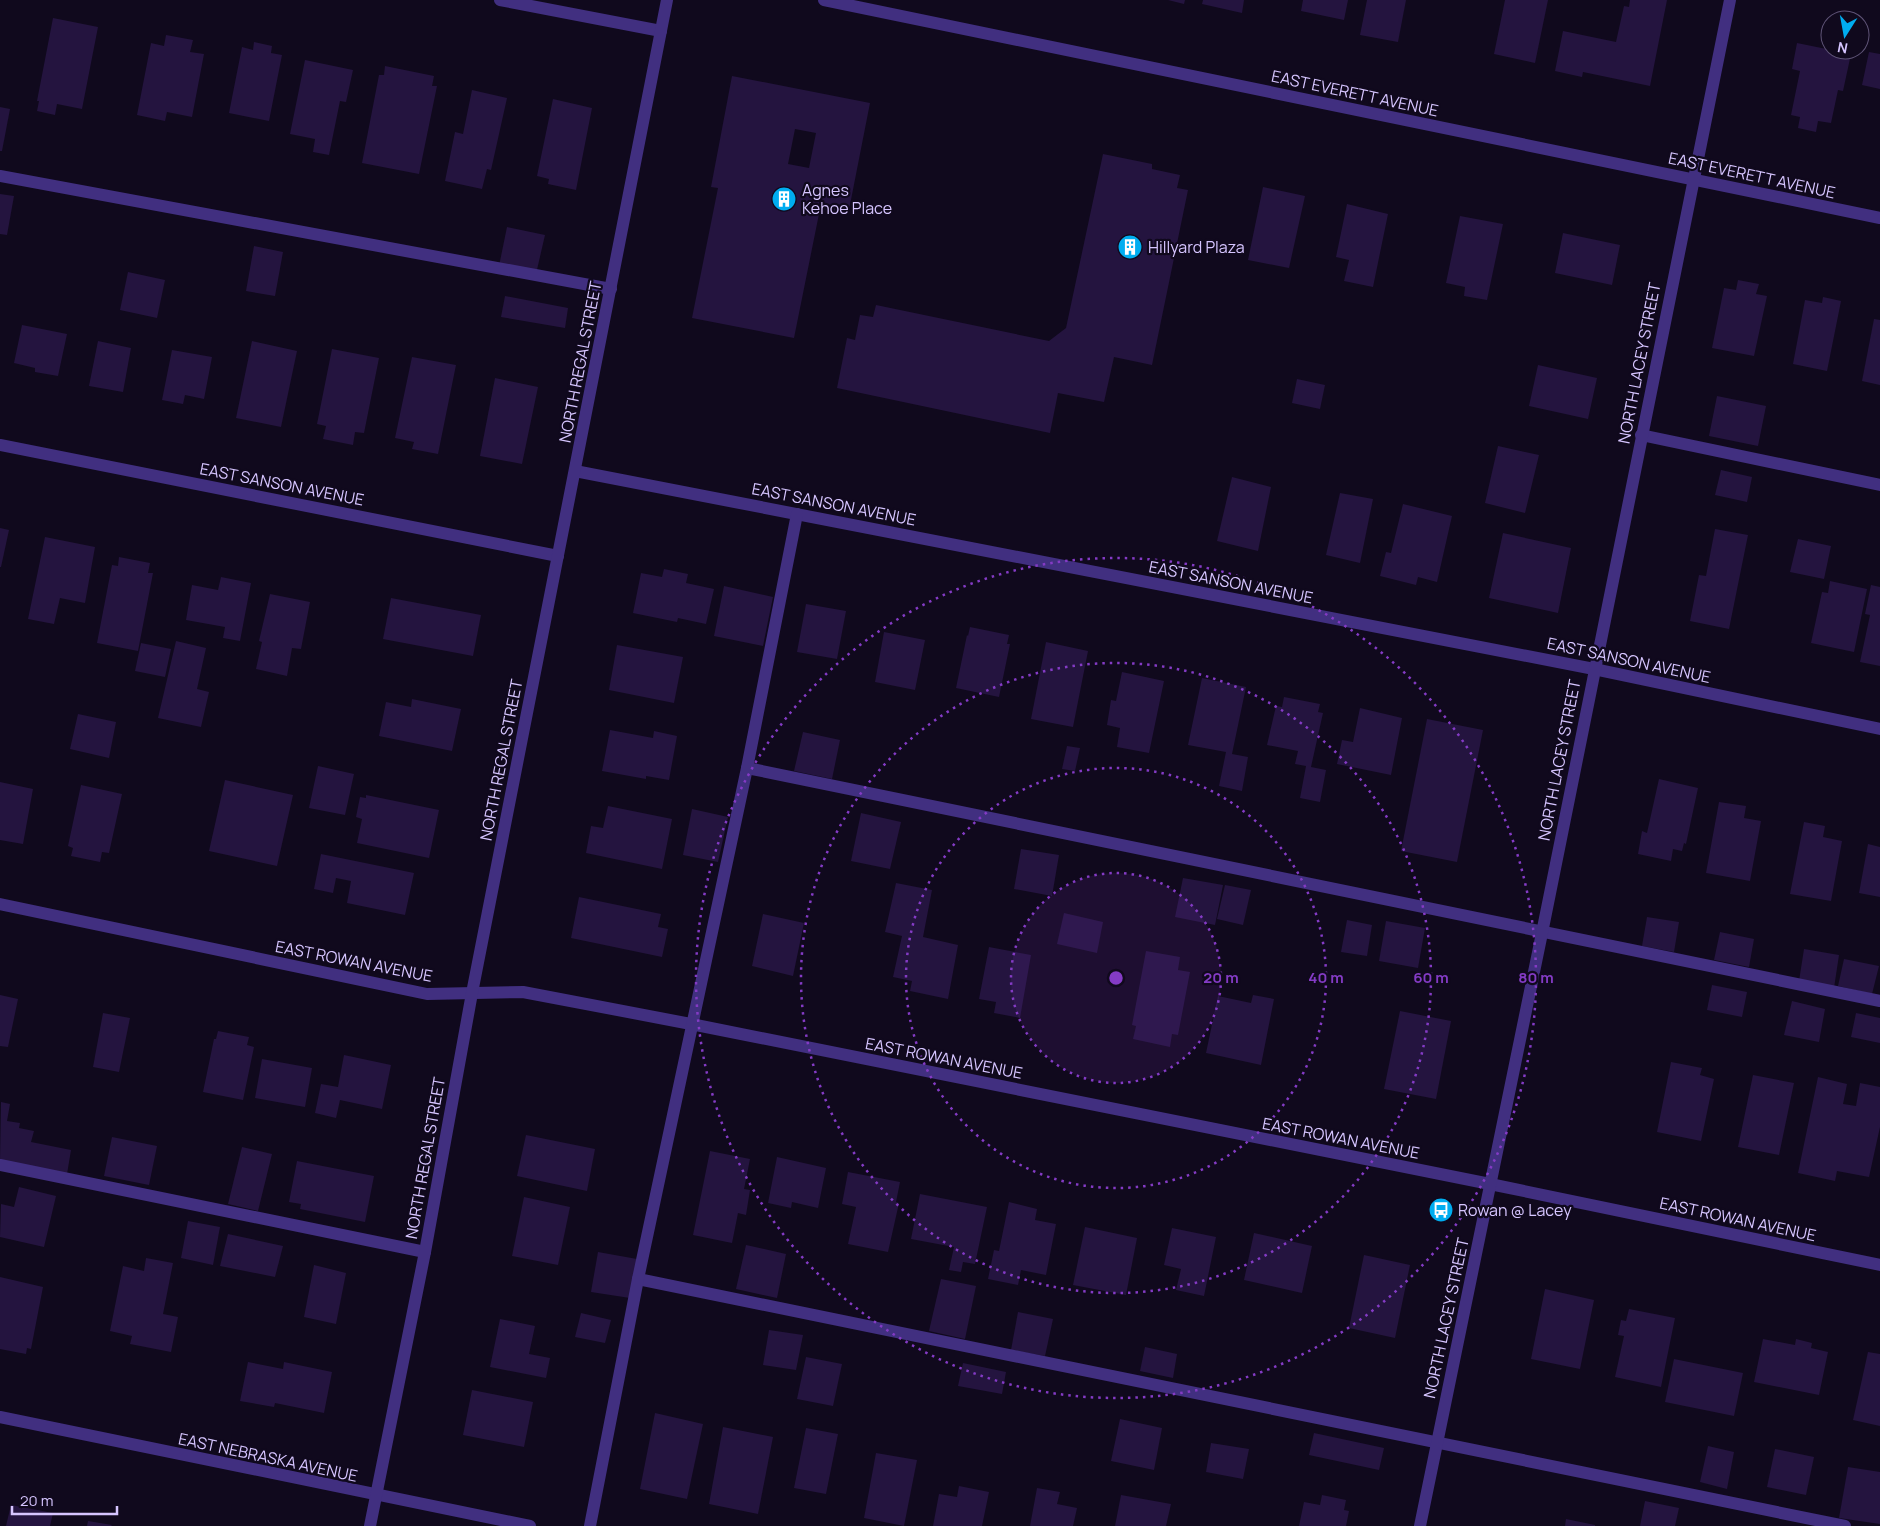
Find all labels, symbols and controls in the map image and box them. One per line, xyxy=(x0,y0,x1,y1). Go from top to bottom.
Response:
north arrow xyxy=(1820,10,1870,60)
text: N xyxy=(1836,38,1849,59)
street label: EAST EVERETT AVENUE xyxy=(1270,65,1440,121)
street label: EAST EVERETT AVENUE xyxy=(1667,147,1837,203)
place label: Agnes Kehoe Place xyxy=(802,179,892,219)
building icon: Agnes Kehoe Place xyxy=(771,186,797,212)
building icon: Hillyard Plaza xyxy=(1117,234,1143,260)
place label: Hillyard Plaza xyxy=(1148,236,1245,258)
street label: NORTH REGAL STREET xyxy=(554,279,607,445)
street label: NORTH LACEY STREET xyxy=(1613,280,1665,445)
street label: EAST SANSON AVENUE xyxy=(198,457,366,511)
street label: EAST SANSON AVENUE xyxy=(750,477,918,531)
street label: EAST SANSON AVENUE xyxy=(1147,555,1315,609)
street label: EAST SANSON AVENUE xyxy=(1545,632,1713,688)
street label: NORTH REGAL STREET xyxy=(475,677,528,843)
street label: NORTH LACEY STREET xyxy=(1533,677,1585,842)
street label: EAST ROWAN AVENUE xyxy=(274,935,434,987)
text: 20 m xyxy=(1203,967,1239,988)
text: 40 m xyxy=(1308,967,1344,988)
text: 60 m xyxy=(1413,967,1449,988)
text: 80 m xyxy=(1518,967,1554,988)
centre of rings xyxy=(1107,969,1125,987)
street label: EAST ROWAN AVENUE xyxy=(864,1032,1024,1084)
street label: NORTH REGAL STREET xyxy=(400,1075,450,1241)
street label: EAST ROWAN AVENUE xyxy=(1261,1112,1421,1164)
street label: EAST ROWAN AVENUE xyxy=(1658,1192,1818,1246)
bus stop icon: Rowan @ Lacey xyxy=(1428,1197,1454,1223)
place label: Rowan @ Lacey xyxy=(1458,1199,1572,1221)
street label: NORTH LACEY STREET xyxy=(1418,1235,1474,1400)
street label: EAST NEBRASKA AVENUE xyxy=(176,1427,360,1487)
scale bar xyxy=(12,1484,118,1516)
text: 20 m xyxy=(20,1490,53,1511)

